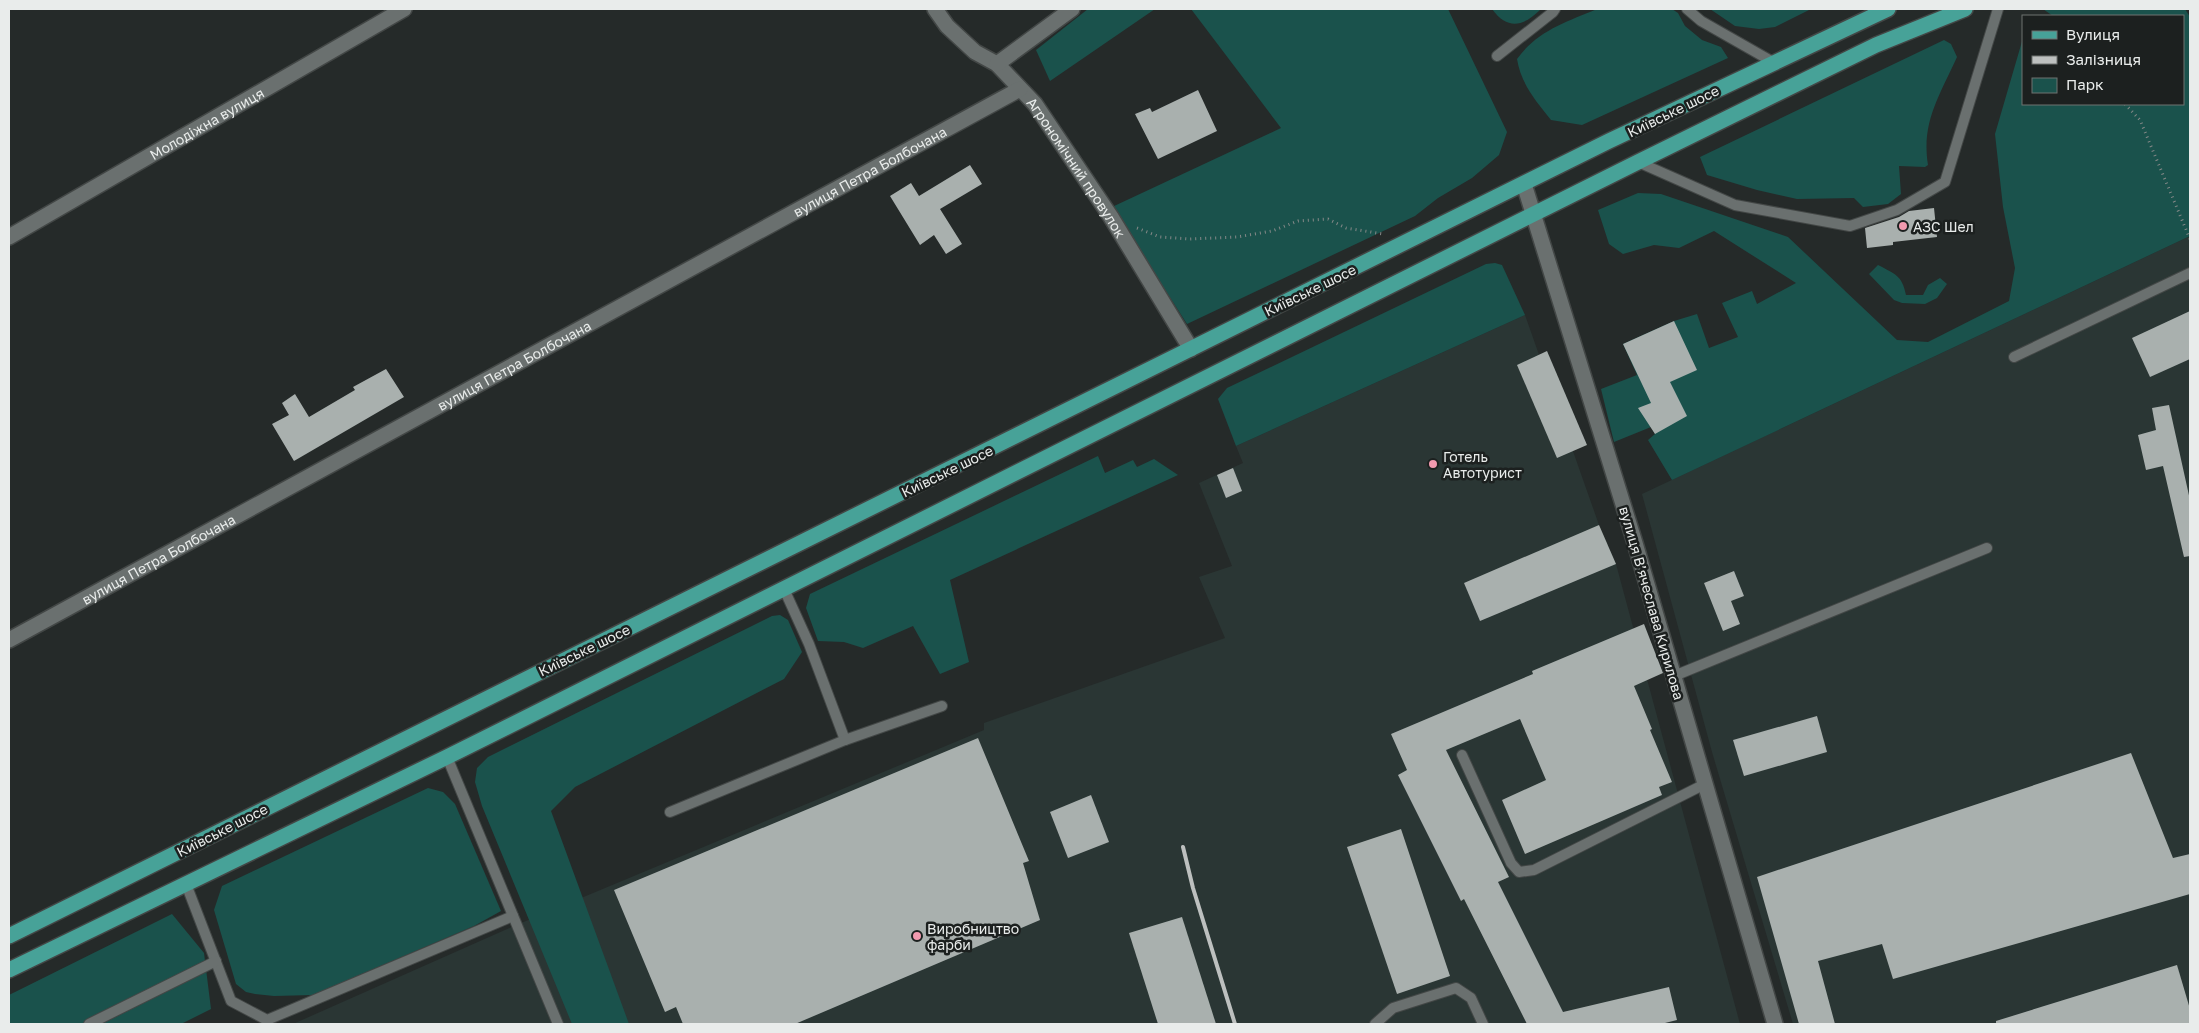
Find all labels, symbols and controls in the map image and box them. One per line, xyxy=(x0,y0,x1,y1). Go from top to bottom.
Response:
legend xyxy=(2022,15,2184,105)
text: Вулиця xyxy=(2066,25,2120,43)
text: Залізниця xyxy=(2066,50,2141,68)
text: Парк xyxy=(2066,75,2104,93)
street label: Київське шосе xyxy=(1624,81,1722,141)
street label: Молодіжна вулиця xyxy=(146,83,267,163)
street label: Агрономічний провулок xyxy=(1024,93,1130,241)
street label: вулиця Петра Болбочана xyxy=(790,122,949,220)
place label: АЗС Шел xyxy=(1913,218,1974,235)
marker: АЗС Шел xyxy=(1897,220,1909,232)
street label: Київське шосе xyxy=(1261,260,1359,320)
street label: вулиця Петра Болбочана xyxy=(434,316,594,414)
street label: Київське шосе xyxy=(898,441,996,501)
place label: Готель Автотурист xyxy=(1443,448,1522,481)
marker: Готель Автотурист xyxy=(1427,458,1439,470)
street label: вулиця Вʼячеслава Кирилова xyxy=(1616,504,1688,702)
street label: вулиця Петра Болбочана xyxy=(79,510,238,607)
street label: Київське шосе xyxy=(535,620,633,680)
street label: Київське шосе xyxy=(174,800,270,860)
place label: Виробництво фарби xyxy=(927,920,1019,953)
marker: Виробництво фарби xyxy=(911,930,923,942)

